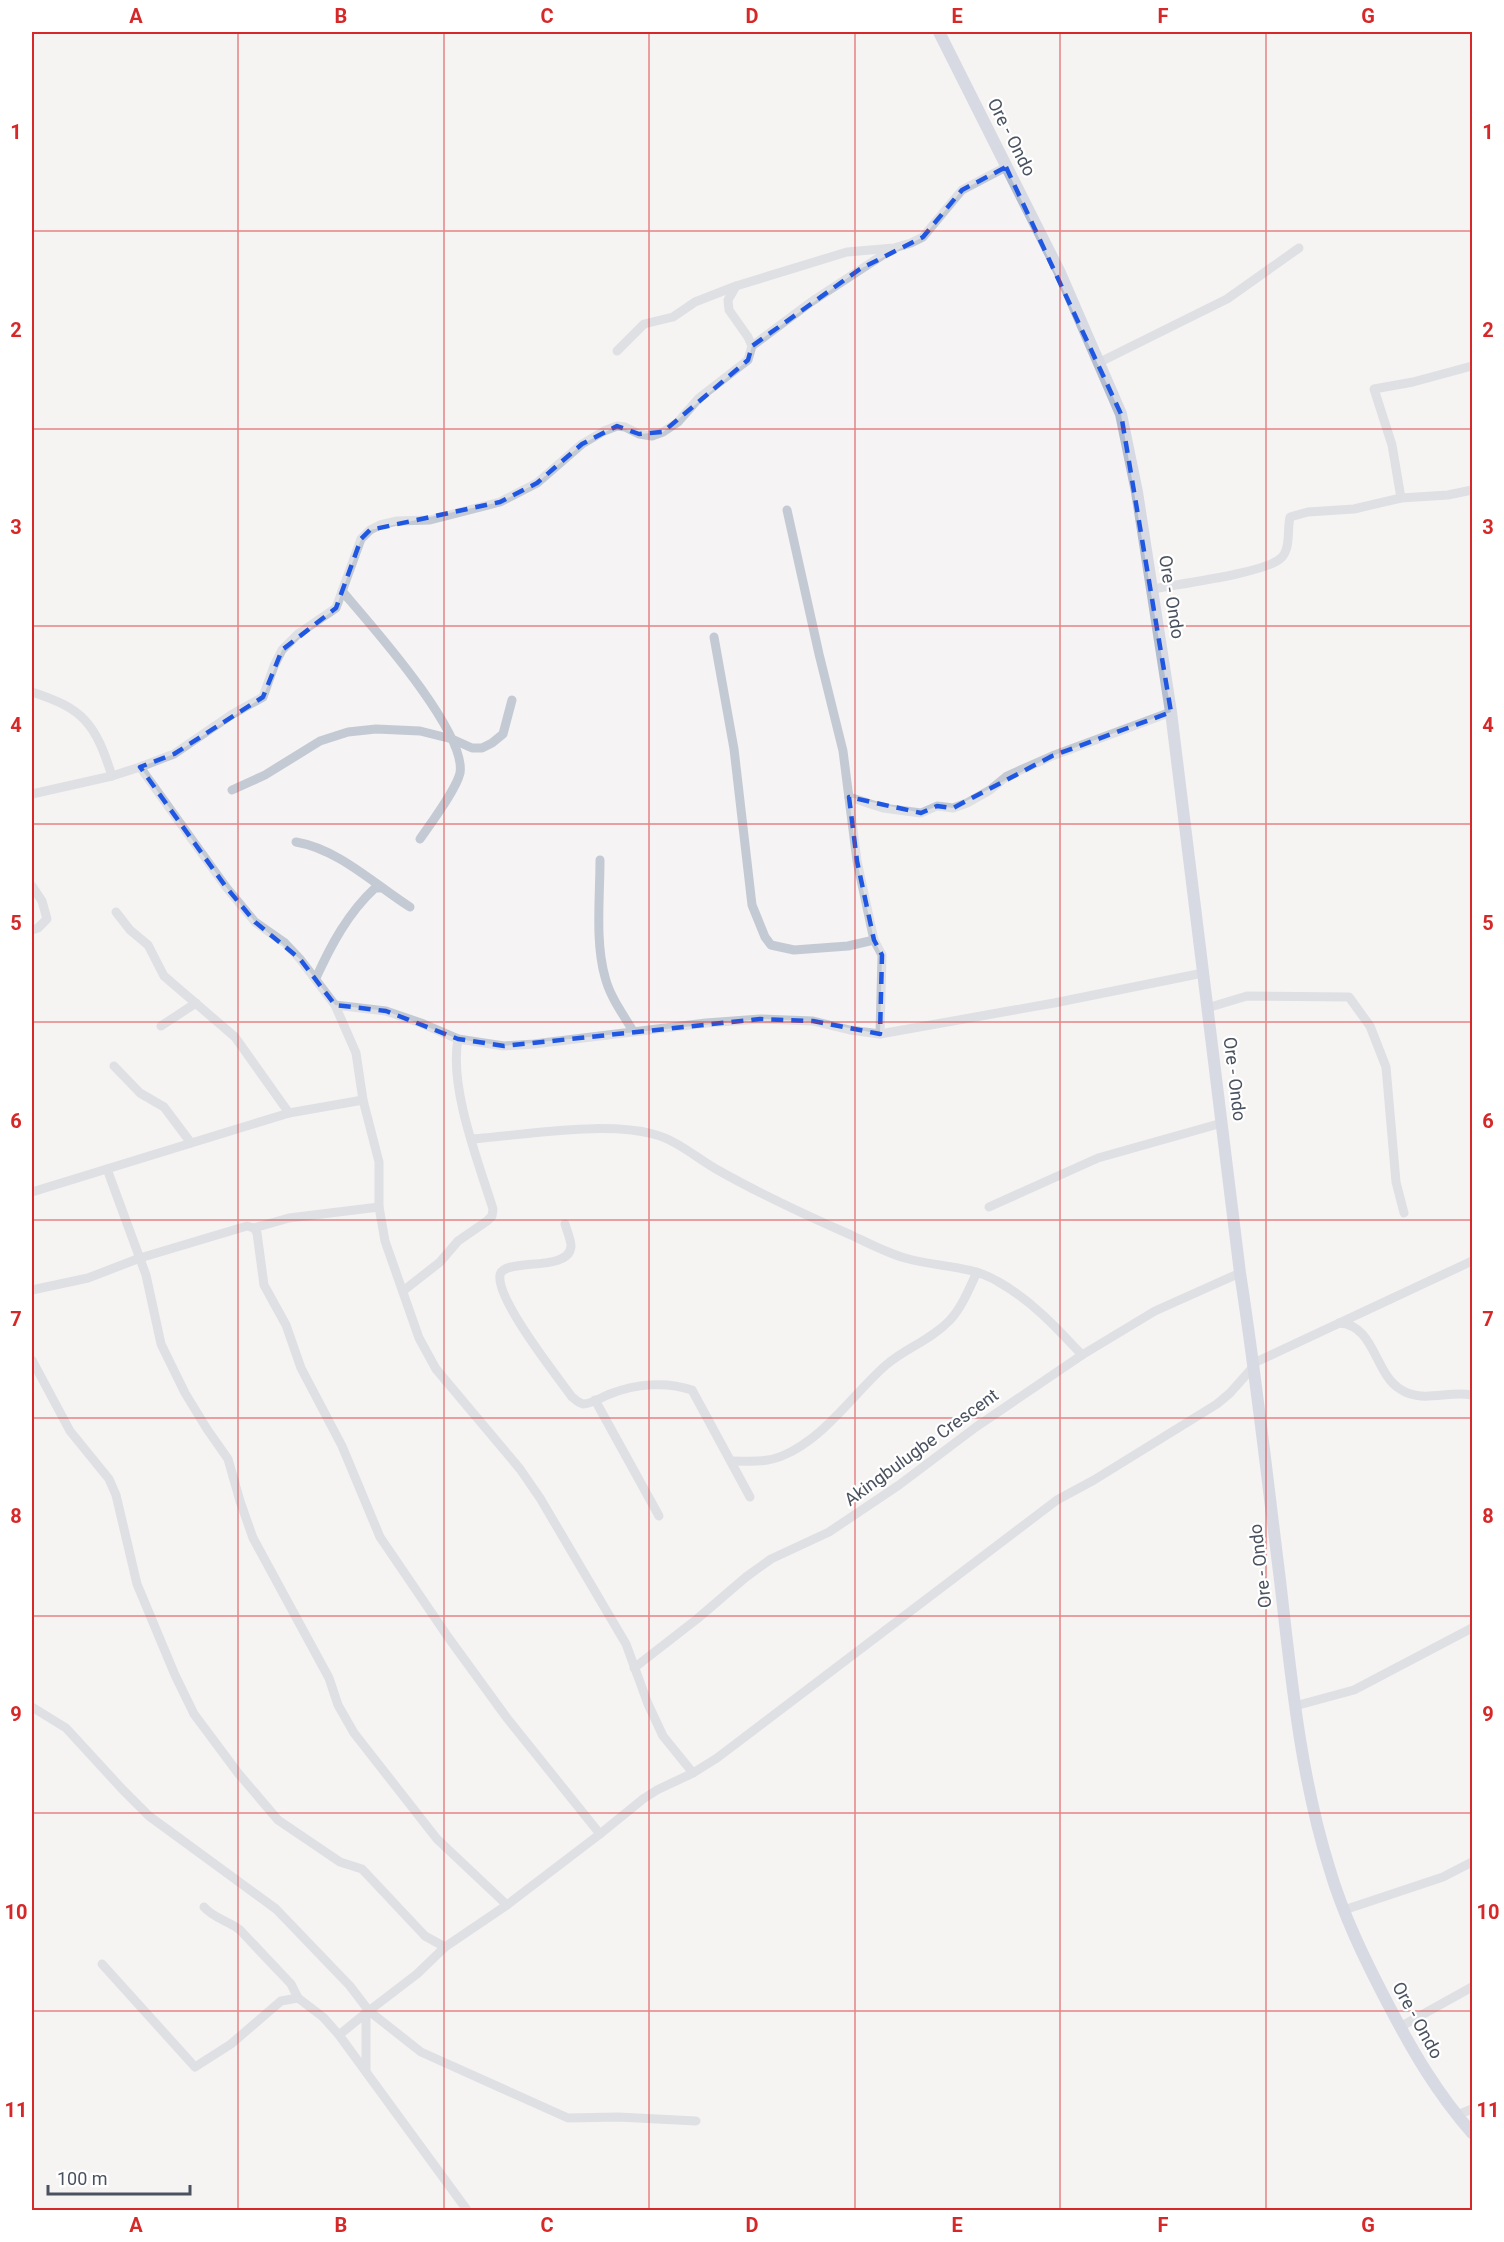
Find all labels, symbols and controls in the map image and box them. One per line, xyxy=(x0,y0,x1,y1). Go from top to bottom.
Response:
text: A xyxy=(129,4,143,28)
text: B xyxy=(335,4,347,28)
text: C xyxy=(540,4,554,28)
text: D xyxy=(746,4,759,28)
text: E xyxy=(951,4,963,28)
text: F xyxy=(1158,4,1169,28)
text: G xyxy=(1361,4,1375,28)
street label: Ore - Ondo xyxy=(983,95,1041,179)
text: 1 xyxy=(10,120,22,144)
text: 1 xyxy=(1482,120,1494,144)
text: 2 xyxy=(10,318,22,342)
text: 2 xyxy=(1482,318,1494,342)
text: 3 xyxy=(10,515,22,539)
text: 3 xyxy=(1482,515,1494,539)
street label: Ore - Ondo xyxy=(1155,554,1189,640)
text: 4 xyxy=(10,713,22,737)
text: 4 xyxy=(1482,713,1494,737)
text: 5 xyxy=(10,911,22,935)
text: 5 xyxy=(1482,911,1494,935)
street label: Ore - Ondo xyxy=(1219,1036,1251,1122)
text: 6 xyxy=(10,1109,22,1133)
text: 6 xyxy=(1482,1109,1494,1133)
text: 7 xyxy=(10,1307,22,1331)
text: 7 xyxy=(1482,1307,1494,1331)
street label: Akingbulugbe Crescent xyxy=(840,1384,1002,1510)
text: 8 xyxy=(10,1504,22,1528)
text: 8 xyxy=(1482,1504,1494,1528)
street label: Ore - Ondo xyxy=(1244,1523,1276,1609)
text: 9 xyxy=(10,1702,22,1726)
text: 9 xyxy=(1482,1702,1494,1726)
text: 10 xyxy=(5,1900,27,1924)
text: 10 xyxy=(1477,1900,1499,1924)
street label: Ore - Ondo xyxy=(1388,1978,1448,2062)
text: 11 xyxy=(5,2098,27,2122)
text: 11 xyxy=(1477,2098,1499,2122)
scale bar xyxy=(48,2158,190,2196)
text: 100 m xyxy=(57,2168,108,2189)
text: A xyxy=(129,2213,143,2237)
text: B xyxy=(335,2213,347,2237)
text: C xyxy=(540,2213,554,2237)
text: D xyxy=(746,2213,759,2237)
text: E xyxy=(951,2213,963,2237)
text: F xyxy=(1158,2213,1169,2237)
text: G xyxy=(1361,2213,1375,2237)

